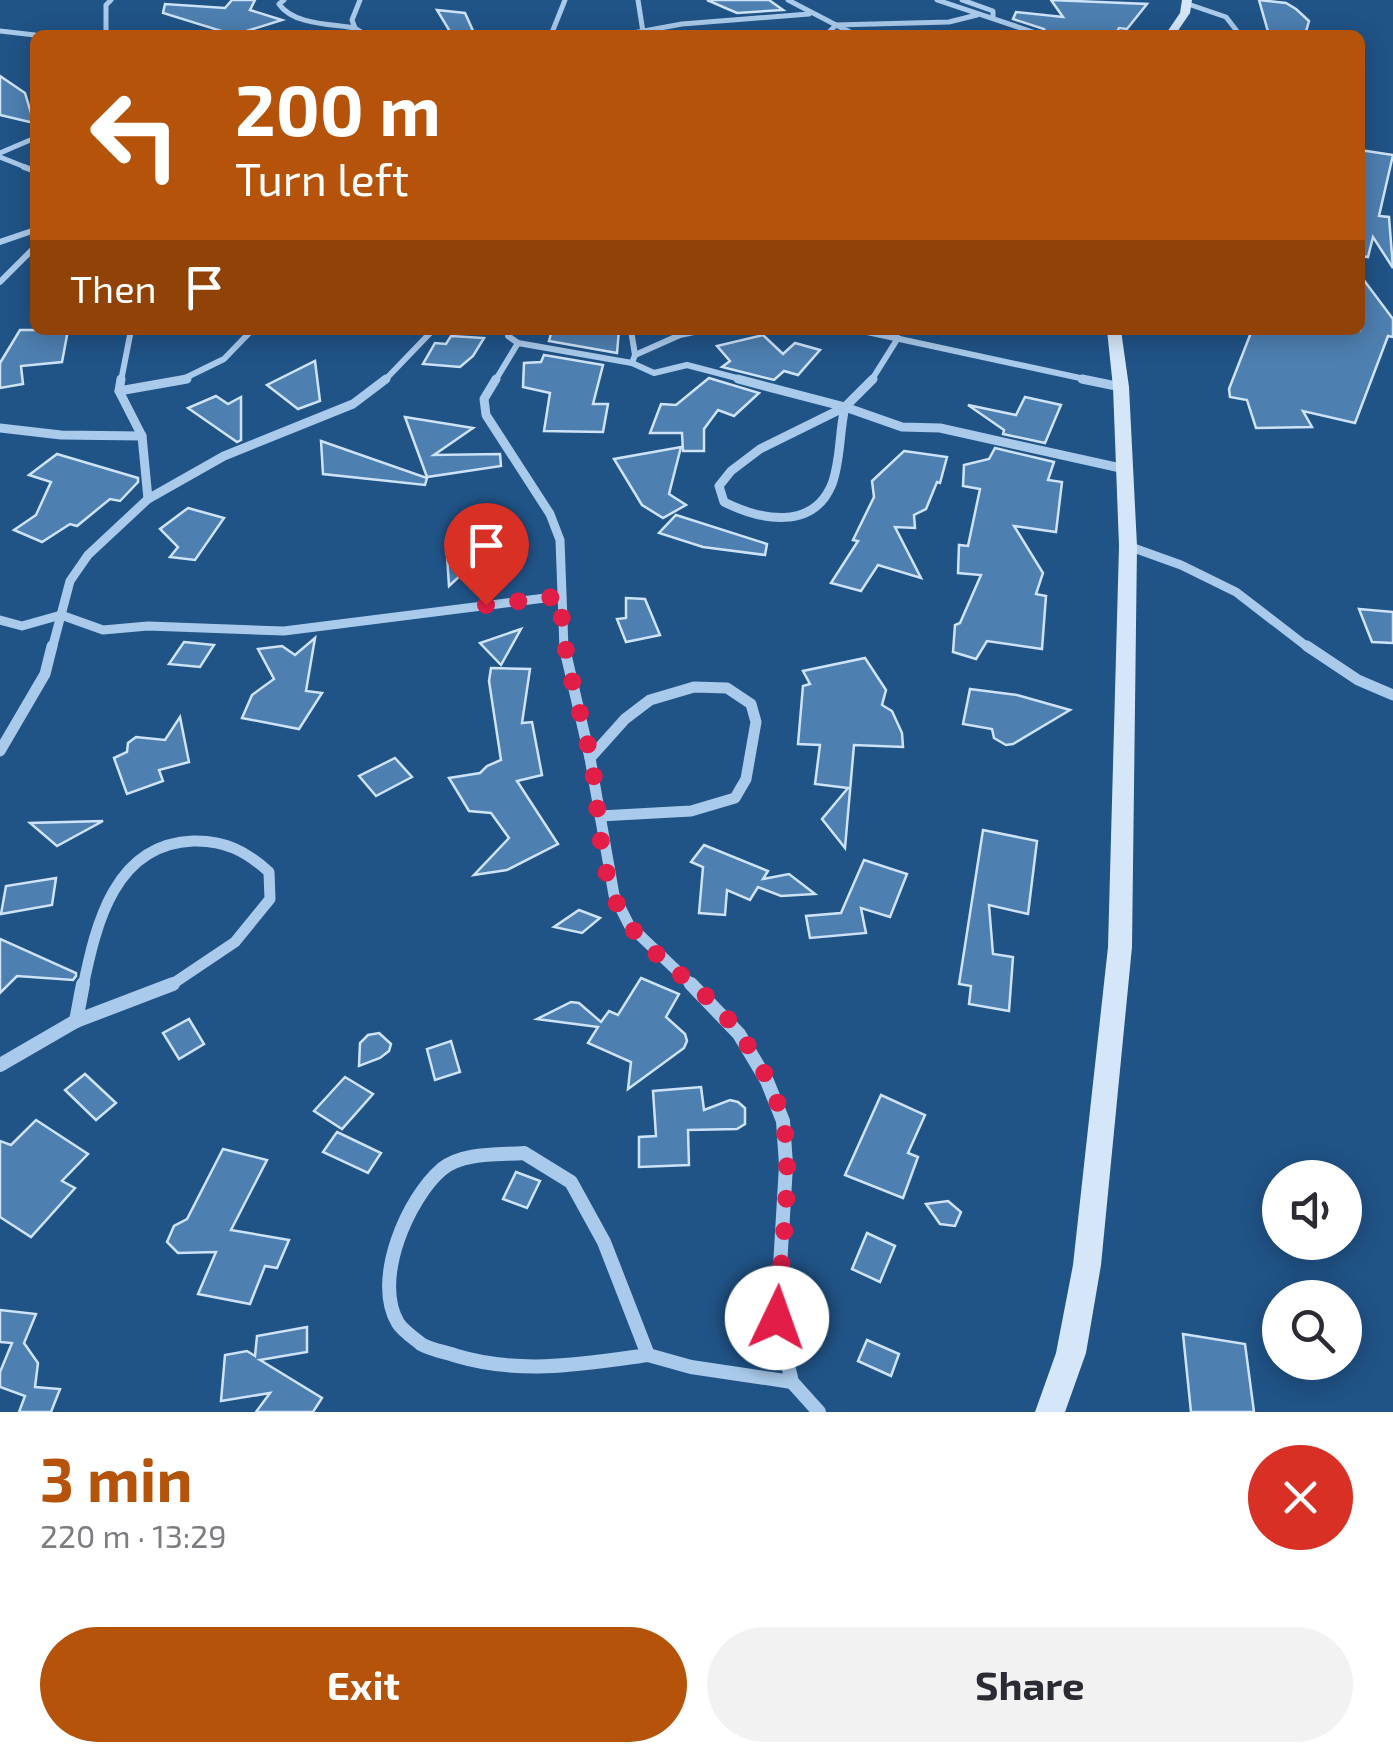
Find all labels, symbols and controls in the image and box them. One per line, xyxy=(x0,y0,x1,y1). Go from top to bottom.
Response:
text: 200 m xyxy=(235,66,441,150)
icon: left xyxy=(70,70,200,200)
text: Turn left xyxy=(235,151,409,205)
icon: arrive xyxy=(177,260,232,315)
text: Then xyxy=(70,265,157,311)
pin xyxy=(444,503,529,606)
icon: arrive xyxy=(459,518,514,573)
map controls xyxy=(1262,1160,1362,1380)
button: sound xyxy=(1262,1160,1362,1260)
position arrow xyxy=(725,1266,829,1370)
button: search xyxy=(1262,1280,1362,1380)
text: 3 min xyxy=(40,1442,192,1514)
button: close xyxy=(1248,1445,1353,1550)
text: 220 m · 13:29 xyxy=(40,1516,227,1554)
button: Exit xyxy=(40,1627,687,1742)
button: Share xyxy=(707,1627,1353,1742)

